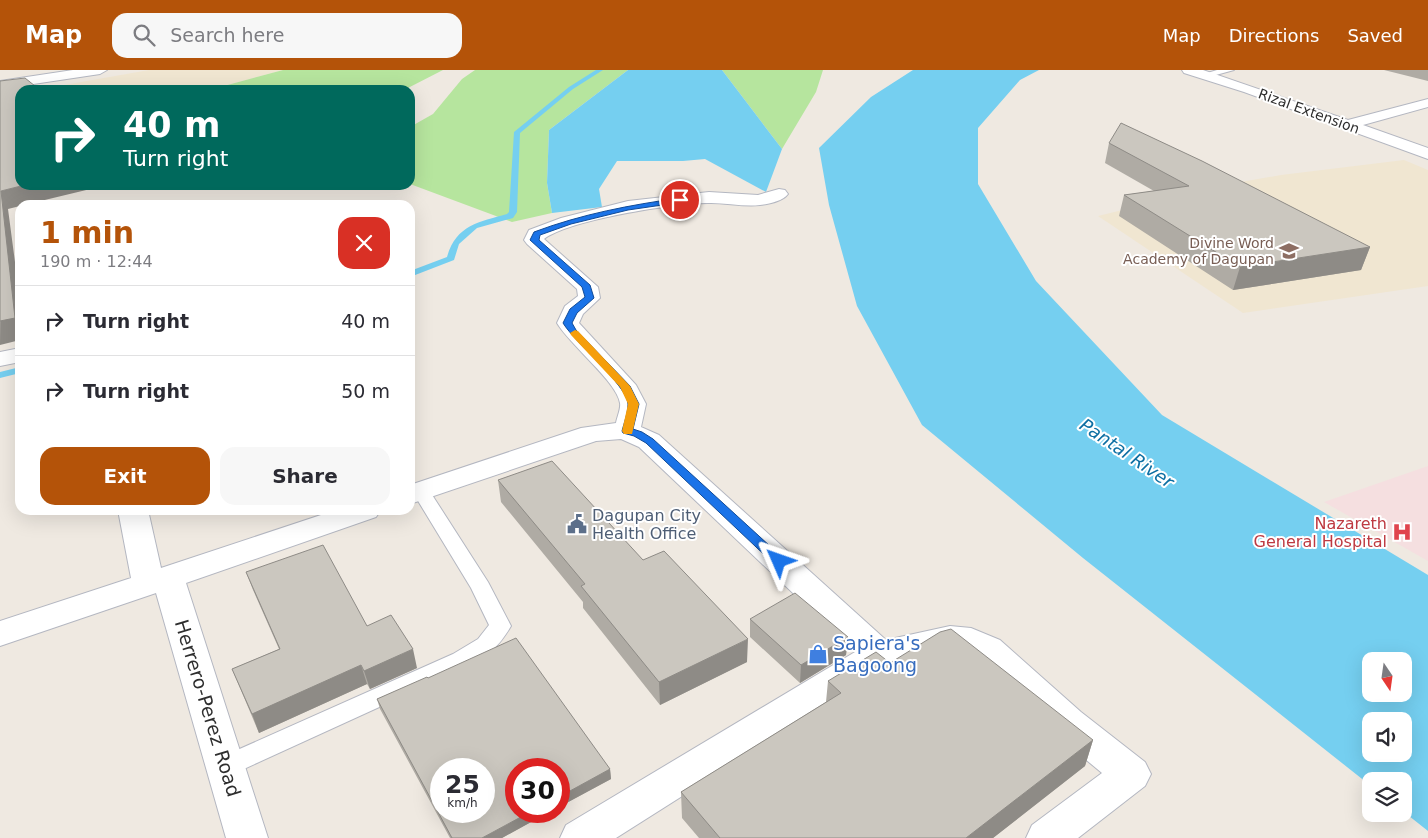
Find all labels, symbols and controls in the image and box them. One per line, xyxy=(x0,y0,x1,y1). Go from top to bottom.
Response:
search box xyxy=(112,13,462,58)
text: Map xyxy=(25,21,82,49)
icon: search xyxy=(130,21,158,49)
text: Search here xyxy=(170,24,284,46)
text: Map xyxy=(1163,25,1201,46)
text: Directions xyxy=(1229,25,1319,46)
text: Saved xyxy=(1347,25,1403,46)
street label: Rizal Extension xyxy=(1256,85,1362,137)
icon: right xyxy=(40,105,105,170)
text: 40 m xyxy=(123,105,220,145)
text: Turn right xyxy=(123,146,228,171)
pin xyxy=(659,179,701,221)
icon: arrive xyxy=(666,186,694,214)
text: 1 min xyxy=(40,215,134,250)
button: close xyxy=(338,217,390,269)
place label: Divine Word Academy of Dagupan xyxy=(1123,235,1274,267)
school or university icon: Divine Word Academy of Dagupan xyxy=(1278,240,1300,262)
text: 190 m · 12:44 xyxy=(40,252,153,271)
icon: right xyxy=(40,307,68,335)
text: Turn right xyxy=(83,310,189,332)
text: 40 m xyxy=(341,310,390,332)
icon: right xyxy=(40,377,68,405)
text: Turn right xyxy=(83,380,189,402)
text: 50 m xyxy=(341,380,390,402)
water label: Pantal River xyxy=(1076,414,1179,493)
button: Exit xyxy=(40,447,210,505)
button: Share xyxy=(220,447,390,505)
place label: Dagupan City Health Office xyxy=(592,506,701,543)
public building icon: Dagupan City Health Office xyxy=(566,513,588,535)
place label: Nazareth General Hospital xyxy=(1254,514,1387,551)
hospital icon: Nazareth General Hospital xyxy=(1391,521,1413,543)
position arrow xyxy=(752,534,804,586)
street label: Herrero-Perez Road xyxy=(171,617,245,799)
place label: Sapiera's Bagoong xyxy=(833,632,920,676)
shop icon: Sapiera's Bagoong xyxy=(807,643,829,665)
north arrow xyxy=(1362,652,1412,702)
map controls xyxy=(1362,652,1412,822)
button: sound xyxy=(1362,712,1412,762)
speed limit sign: 30 xyxy=(505,758,570,823)
text: 25 xyxy=(445,770,480,799)
button: layers xyxy=(1362,772,1412,822)
text: km/h xyxy=(447,796,478,810)

